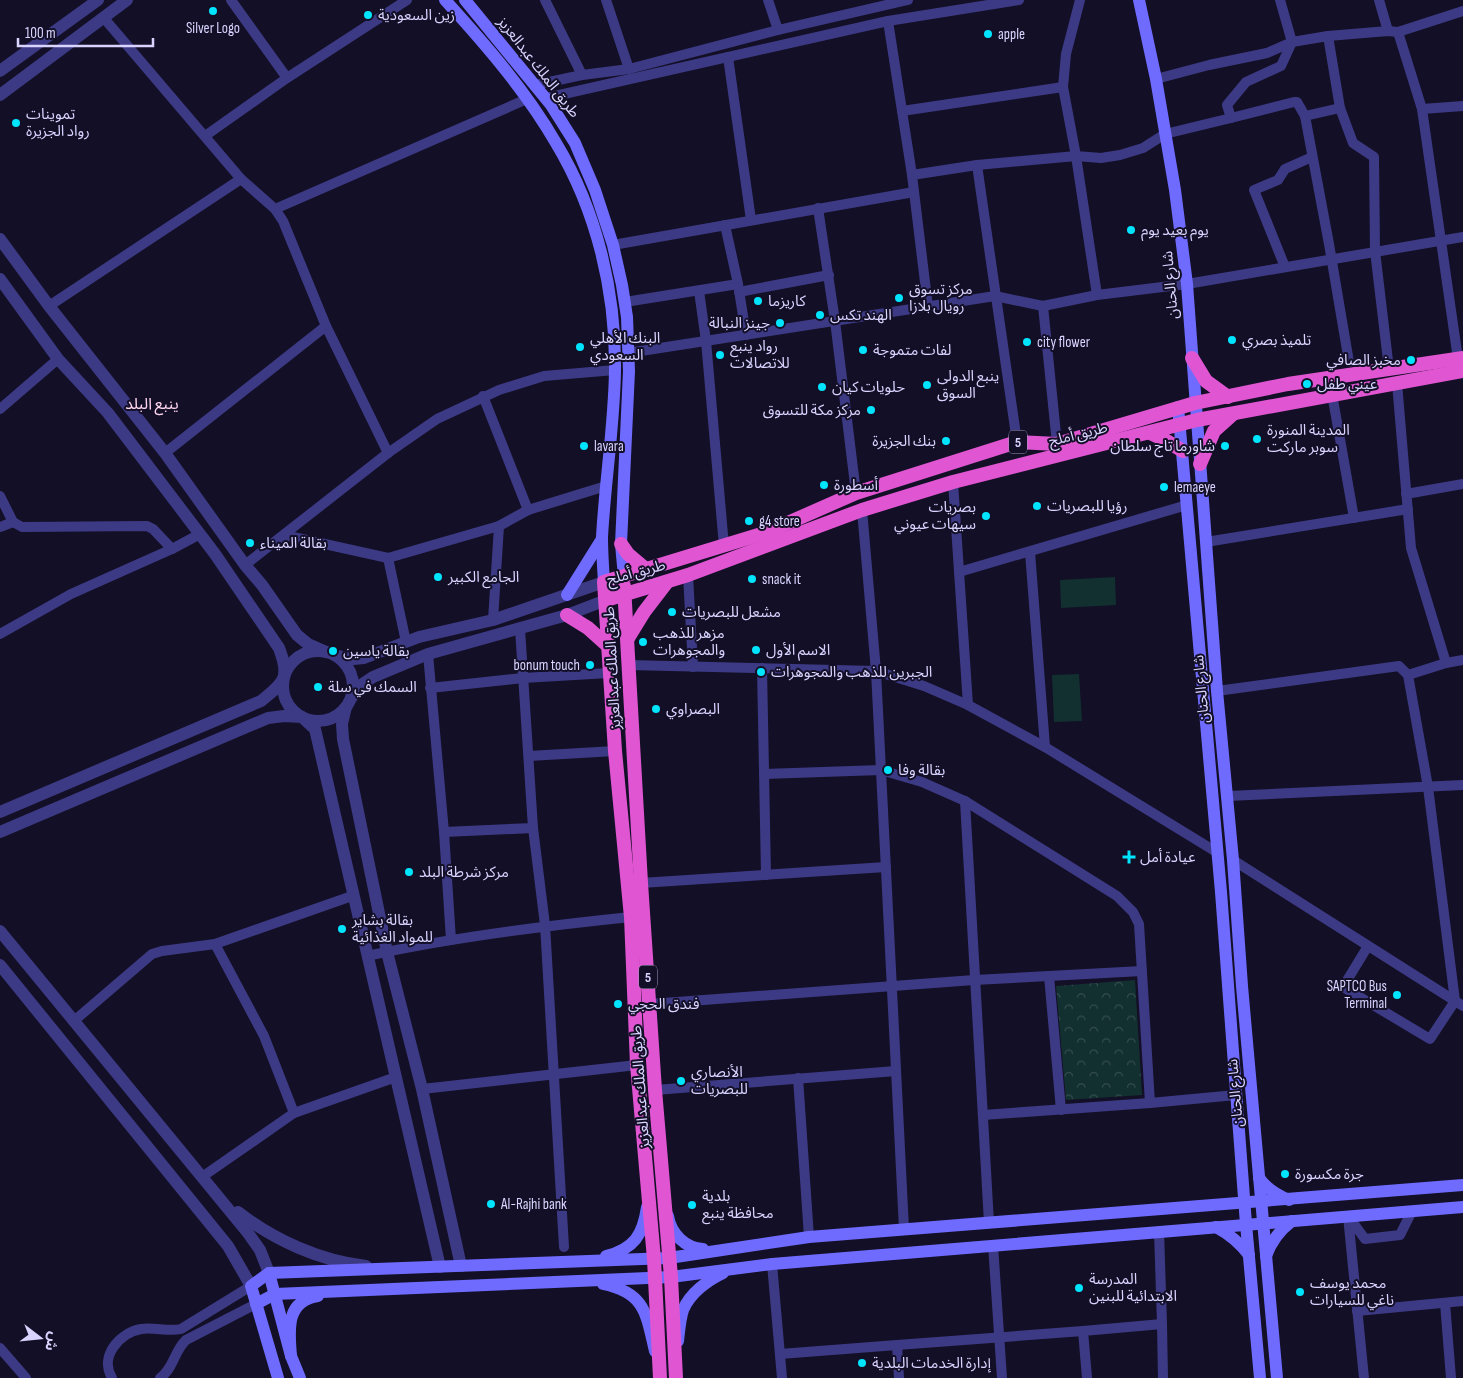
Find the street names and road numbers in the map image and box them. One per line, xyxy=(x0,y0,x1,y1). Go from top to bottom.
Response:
street label: طريق الملك عبدالعزيز xyxy=(493,12,584,122)
street label: شارع الحنان xyxy=(1158,250,1185,320)
street label: طريق أملج xyxy=(1047,418,1110,453)
road number: 5 xyxy=(1009,431,1027,454)
street label: طريق أملج xyxy=(605,556,668,591)
street label: طريق الملك عبدالعزيز xyxy=(600,606,625,731)
street label: شارع الحنان xyxy=(1189,654,1216,724)
road number: 5 xyxy=(639,966,657,989)
street label: طريق الملك عبدالعزيز xyxy=(627,1025,654,1150)
street label: شارع الحنان xyxy=(1223,1058,1250,1128)

